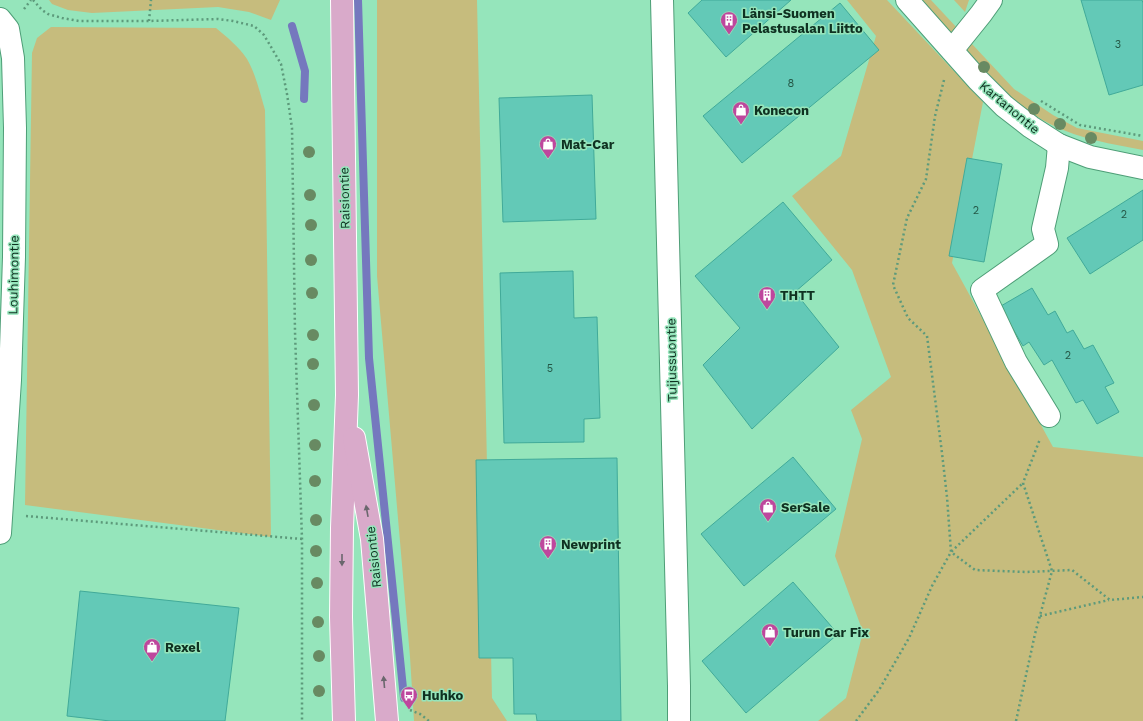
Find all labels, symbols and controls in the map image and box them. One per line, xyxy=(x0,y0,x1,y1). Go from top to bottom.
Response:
place label: Länsi-Suomen Pelastusalan Liitto xyxy=(742,6,863,36)
building icon: Länsi-Suomen Pelastusalan Liitto xyxy=(719,10,739,35)
house number: 3 xyxy=(1115,38,1121,51)
house number: 8 xyxy=(788,77,795,90)
street label: Kartanontie xyxy=(977,78,1043,137)
shop icon: Konecon xyxy=(731,100,751,125)
place label: Konecon xyxy=(754,103,809,118)
shop icon: Mat-Car xyxy=(538,134,558,159)
place label: Mat-Car xyxy=(561,137,615,152)
street label: Raisiontie xyxy=(336,167,353,229)
house number: 2 xyxy=(973,204,979,217)
house number: 2 xyxy=(1121,208,1127,221)
street label: Louhimontie xyxy=(5,235,22,315)
building icon: THTT xyxy=(757,285,777,310)
place label: THTT xyxy=(780,288,816,303)
street label: Tuijussuontie xyxy=(663,318,680,402)
house number: 2 xyxy=(1065,349,1071,362)
house number: 5 xyxy=(547,362,553,375)
shop icon: SerSale xyxy=(758,497,778,522)
place label: SerSale xyxy=(781,500,831,515)
one-way arrow xyxy=(364,505,370,517)
street label: Raisiontie xyxy=(363,525,384,589)
building icon: Newprint xyxy=(538,534,558,559)
place label: Newprint xyxy=(561,537,621,552)
one-way arrow xyxy=(339,554,345,567)
shop icon: Turun Car Fix xyxy=(760,622,780,647)
place label: Turun Car Fix xyxy=(783,625,869,640)
shop icon: Rexel xyxy=(142,637,162,662)
place label: Rexel xyxy=(165,640,201,655)
one-way arrow xyxy=(381,676,387,688)
bus stop icon: Huhko xyxy=(399,685,419,710)
place label: Huhko xyxy=(422,688,463,703)

